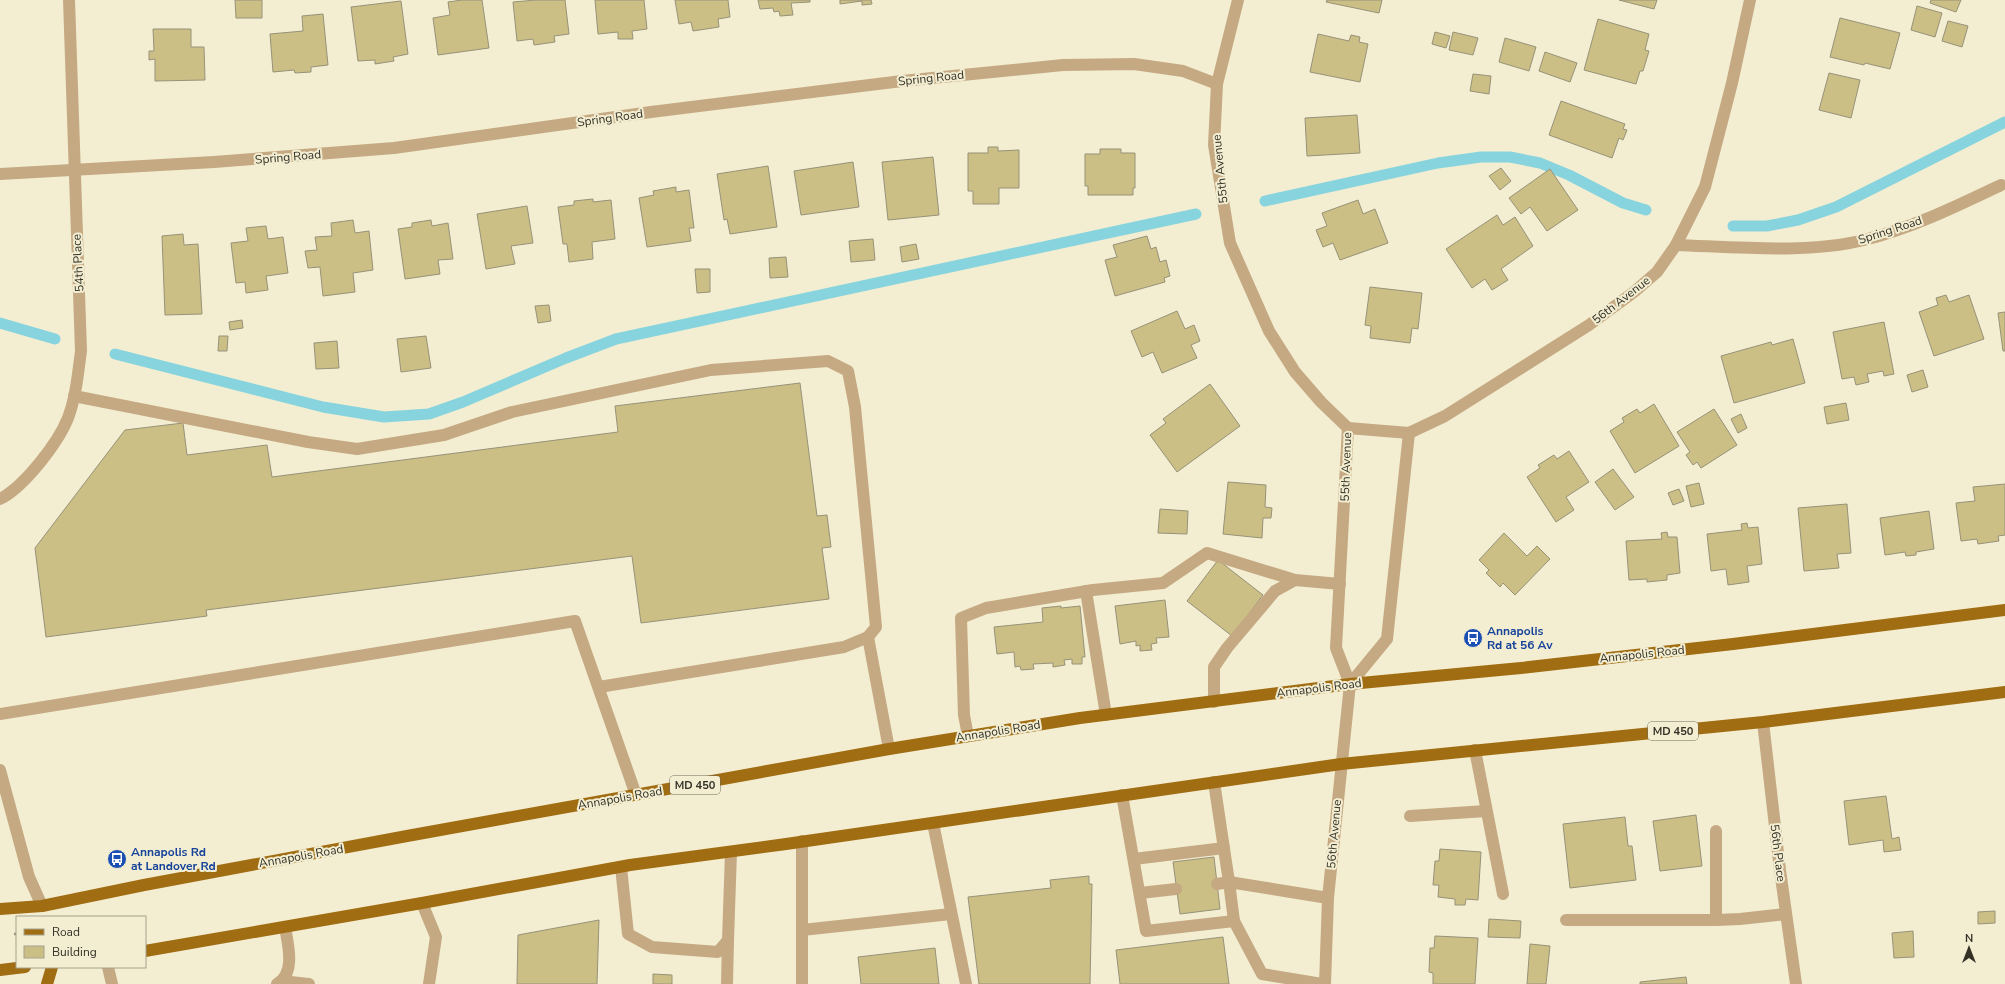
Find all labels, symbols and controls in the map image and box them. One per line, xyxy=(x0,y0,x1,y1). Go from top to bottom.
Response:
street label: Spring Road xyxy=(897,67,965,89)
street label: Spring Road xyxy=(576,105,644,131)
street label: 55th Avenue xyxy=(1208,134,1232,204)
street label: Spring Road xyxy=(254,146,322,168)
street label: Spring Road xyxy=(1856,212,1924,248)
street label: 54th Place xyxy=(68,234,88,292)
street label: 56th Avenue xyxy=(1589,272,1653,328)
street label: 55th Avenue xyxy=(1337,432,1355,502)
place label: Annapolis Rd at 56 Av xyxy=(1487,623,1553,653)
bus stop icon: Annapolis Rd at 56 Av xyxy=(1462,627,1484,649)
street label: Annapolis Road xyxy=(1599,642,1685,666)
street label: Annapolis Road xyxy=(1276,675,1362,701)
street label: Annapolis Road xyxy=(955,716,1041,746)
road number: MD 450 xyxy=(1648,722,1698,740)
road number: MD 450 xyxy=(670,776,720,794)
street label: Annapolis Road xyxy=(576,783,664,813)
street label: 56th Avenue xyxy=(1323,799,1345,869)
street label: 56th Place xyxy=(1767,823,1789,883)
street label: Annapolis Road xyxy=(257,841,345,871)
place label: Annapolis Rd at Landover Rd xyxy=(131,844,216,874)
bus stop icon: Annapolis Rd at Landover Rd xyxy=(106,848,128,870)
legend xyxy=(16,916,146,968)
text: Road xyxy=(52,924,80,940)
north arrow xyxy=(1949,928,1989,968)
text: N xyxy=(1965,931,1973,946)
text: Building xyxy=(52,944,97,960)

